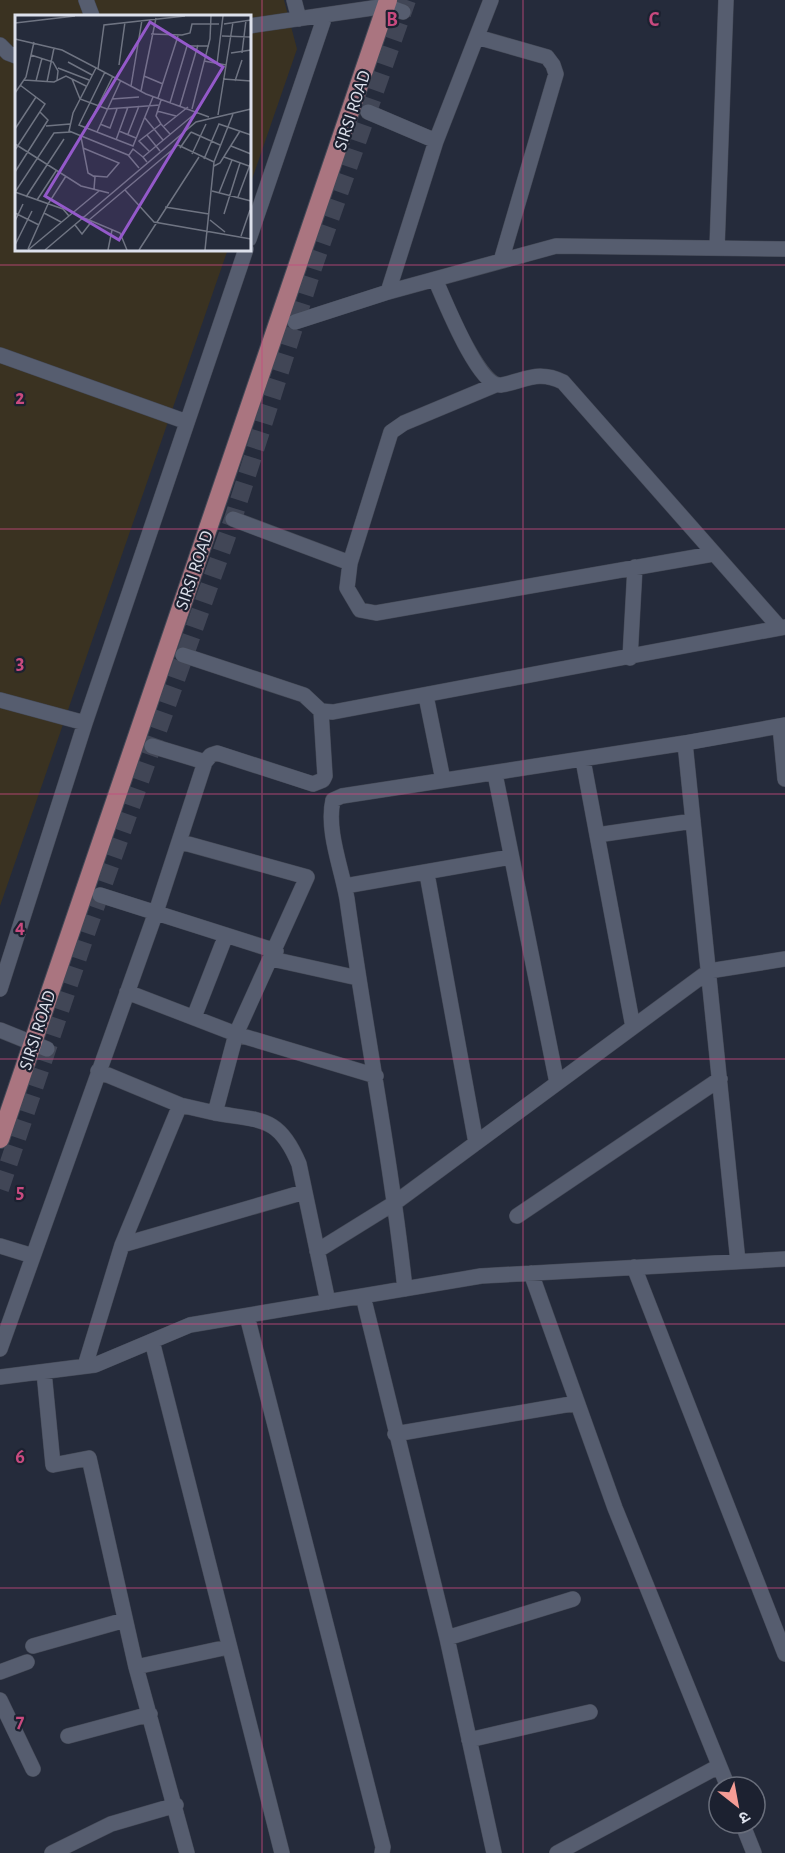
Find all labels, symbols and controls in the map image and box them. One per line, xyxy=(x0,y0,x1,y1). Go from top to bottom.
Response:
text: B xyxy=(386,10,398,30)
text: C xyxy=(649,10,660,30)
inset map xyxy=(15,15,250,250)
street label: SIRSI ROAD xyxy=(332,68,374,152)
text: 2 xyxy=(15,388,25,408)
street label: SIRSI ROAD xyxy=(173,528,217,612)
text: 3 xyxy=(16,653,24,673)
text: 4 xyxy=(15,917,25,937)
street label: SIRSI ROAD xyxy=(17,988,59,1072)
text: 5 xyxy=(16,1182,24,1202)
text: 6 xyxy=(15,1447,25,1467)
text: 7 xyxy=(16,1711,25,1731)
north arrow xyxy=(707,1775,767,1835)
text: उ xyxy=(736,1808,752,1827)

